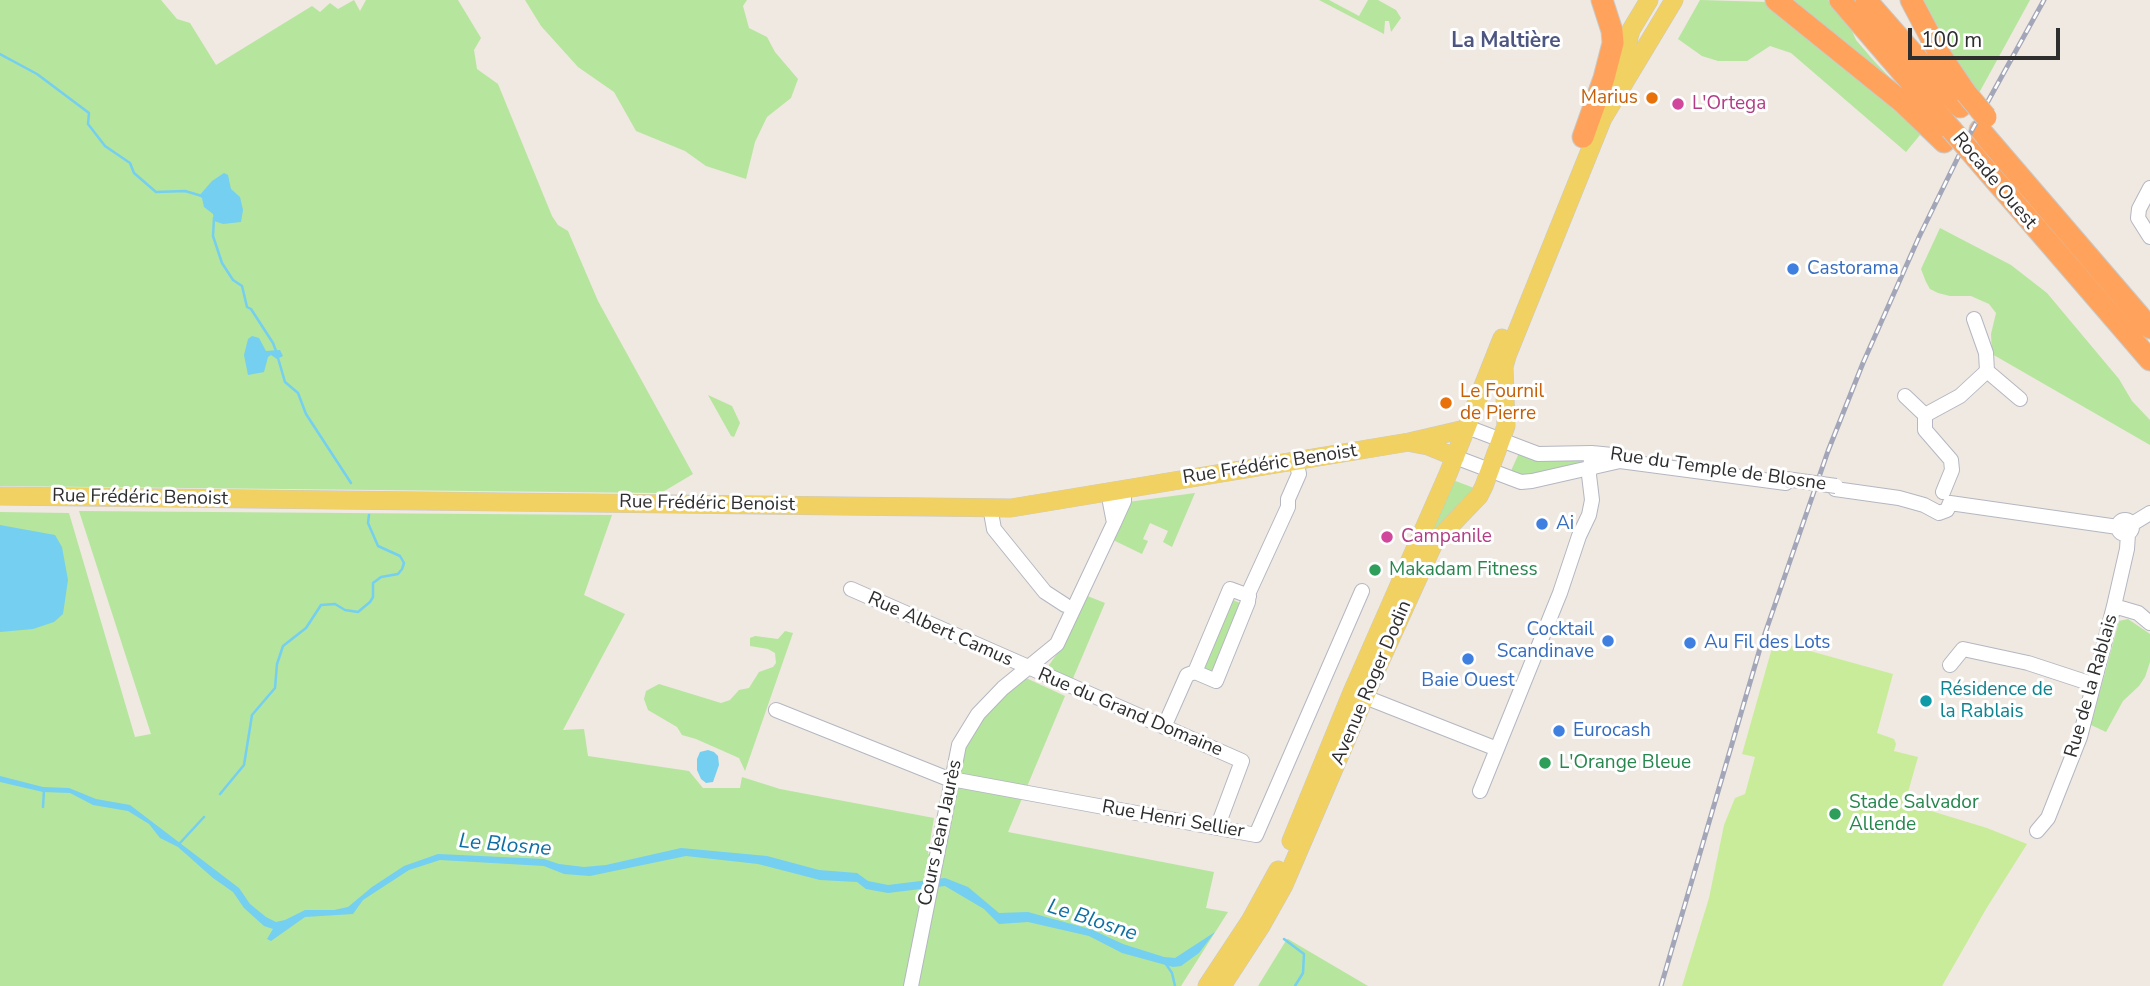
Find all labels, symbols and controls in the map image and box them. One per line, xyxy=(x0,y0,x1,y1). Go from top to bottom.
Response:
scale bar xyxy=(1912,14,2064,58)
text: 100 m xyxy=(1921,26,1982,54)
district label: La Maltière xyxy=(1451,29,1561,55)
place label: Marius xyxy=(1581,87,1638,109)
marker: Marius xyxy=(1644,90,1660,106)
place label: L'Ortega xyxy=(1692,93,1766,115)
marker: L'Ortega xyxy=(1670,96,1686,112)
street label: Rocade Ouest xyxy=(1947,128,2041,234)
place label: Castorama xyxy=(1807,258,1899,280)
marker: Castorama xyxy=(1785,261,1801,277)
place label: Le Fournil de Pierre xyxy=(1460,381,1544,425)
marker: Le Fournil de Pierre xyxy=(1438,395,1454,411)
street label: Rue Frédéric Benoist xyxy=(1181,440,1359,490)
street label: Rue du Temple de Blosne xyxy=(1608,444,1828,496)
street label: Rue Frédéric Benoist xyxy=(52,485,228,511)
street label: Rue Frédéric Benoist xyxy=(619,491,795,517)
place label: Ai xyxy=(1556,513,1574,535)
marker: Ai xyxy=(1534,516,1550,532)
place label: Campanile xyxy=(1401,526,1492,548)
marker: Campanile xyxy=(1379,529,1395,545)
place label: Makadam Fitness xyxy=(1389,559,1538,581)
marker: Makadam Fitness xyxy=(1367,562,1383,578)
street label: Rue Albert Camus xyxy=(864,588,1016,672)
street label: Avenue Roger Dodin xyxy=(1327,597,1417,769)
street label: Rue de la Rablais xyxy=(2061,612,2123,760)
place label: Cocktail Scandinave xyxy=(1497,619,1594,663)
place label: Au Fil des Lots xyxy=(1704,632,1830,654)
marker: Cocktail Scandinave xyxy=(1600,633,1616,649)
marker: Au Fil des Lots xyxy=(1682,635,1698,651)
marker: Baie Ouest xyxy=(1460,651,1476,667)
street label: Rue du Grand Domaine xyxy=(1034,664,1226,762)
place label: Baie Ouest xyxy=(1421,670,1515,692)
place label: Résidence de la Rablais xyxy=(1940,679,2053,723)
marker: Résidence de la Rablais xyxy=(1918,693,1934,709)
place label: Eurocash xyxy=(1573,720,1651,742)
marker: Eurocash xyxy=(1551,723,1567,739)
place label: L'Orange Bleue xyxy=(1559,752,1691,774)
marker: L'Orange Bleue xyxy=(1537,755,1553,771)
street label: Cours Jean Jaurès xyxy=(914,758,968,908)
place label: Stade Salvador Allende xyxy=(1849,792,1979,836)
street label: Rue Henri Sellier xyxy=(1100,796,1246,844)
marker: Stade Salvador Allende xyxy=(1827,806,1843,822)
water label: Le Blosne xyxy=(458,829,552,863)
water label: Le Blosne xyxy=(1044,895,1140,947)

